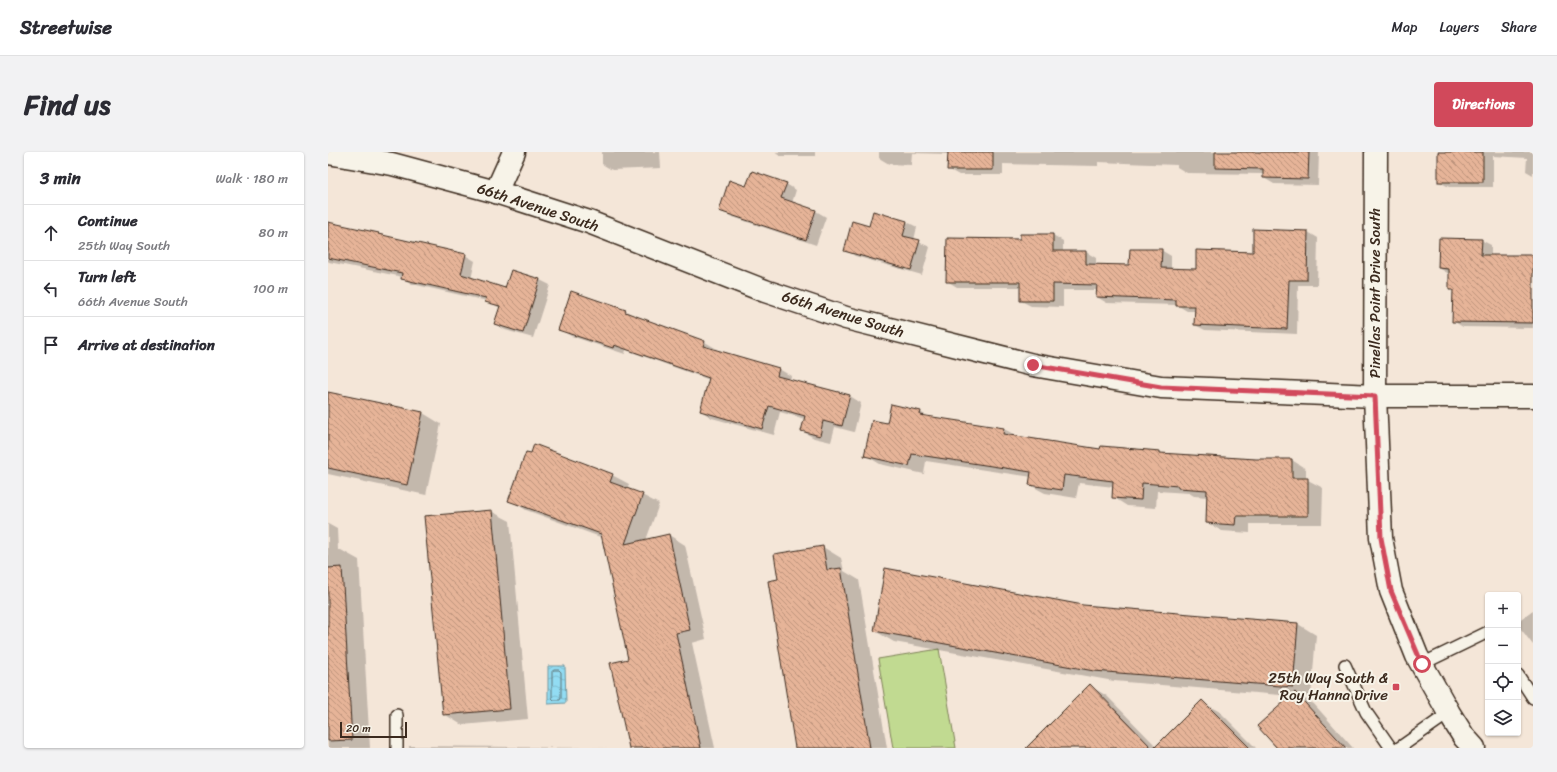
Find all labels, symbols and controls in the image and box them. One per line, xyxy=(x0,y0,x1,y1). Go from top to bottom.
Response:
text: Streetwise xyxy=(20,11,112,44)
text: Map xyxy=(1392,15,1417,40)
text: Layers xyxy=(1439,15,1479,40)
text: Share xyxy=(1501,15,1537,40)
text: Find us xyxy=(24,80,111,129)
button: Directions xyxy=(1434,82,1533,127)
text: 3 min xyxy=(40,163,81,193)
text: Walk · 180 m xyxy=(216,167,288,190)
street label: 66th Avenue South xyxy=(474,175,602,239)
text: Continue xyxy=(78,208,138,234)
street label: Pinellas Point Drive South xyxy=(1362,208,1388,378)
text: 80 m xyxy=(259,221,288,244)
icon: ahead xyxy=(40,222,62,244)
text: 25th Way South xyxy=(78,234,170,257)
text: Turn left xyxy=(78,264,136,290)
text: 100 m xyxy=(253,277,288,300)
icon: left xyxy=(40,278,62,300)
street label: 66th Avenue South xyxy=(779,283,907,345)
text: 66th Avenue South xyxy=(78,290,188,313)
text: Arrive at destination xyxy=(78,332,215,358)
icon: arrive xyxy=(40,334,62,356)
route end xyxy=(1024,356,1042,374)
map controls xyxy=(1485,592,1521,736)
button: + xyxy=(1485,592,1521,628)
button: − xyxy=(1485,628,1521,664)
route start xyxy=(1413,655,1431,673)
button: locate xyxy=(1485,664,1521,700)
place label: 25th Way South & Roy Hanna Drive xyxy=(1268,665,1388,708)
marker: 25th Way South & Roy Hanna Drive xyxy=(1391,682,1401,692)
button: layers xyxy=(1485,700,1521,736)
text: 20 m xyxy=(346,719,371,738)
scale bar xyxy=(340,720,407,739)

